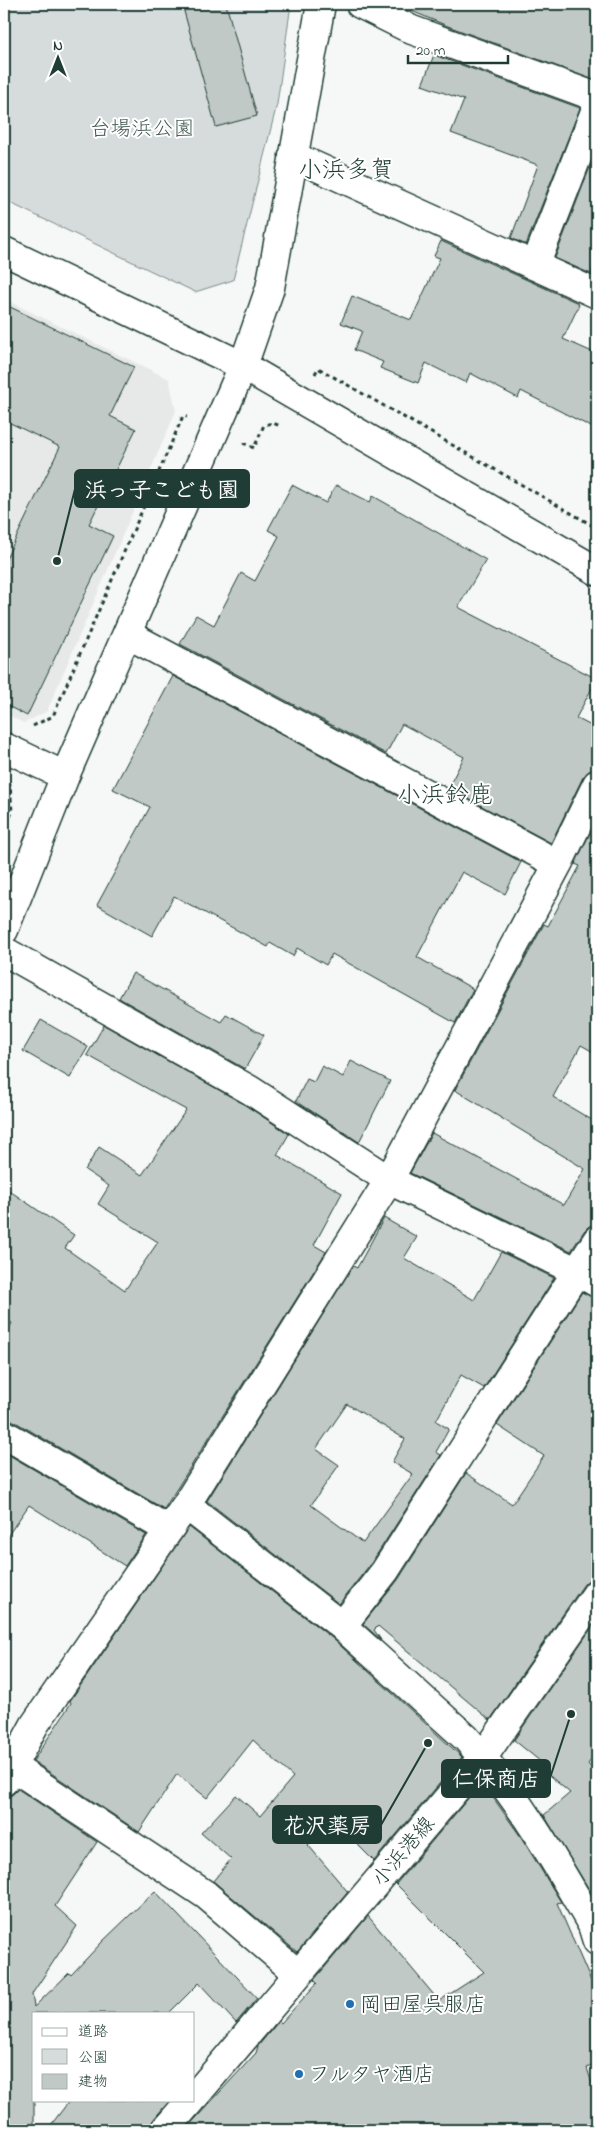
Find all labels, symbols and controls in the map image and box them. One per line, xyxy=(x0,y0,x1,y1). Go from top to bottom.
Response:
north arrow xyxy=(32,32,82,82)
scale bar xyxy=(408,32,508,64)
text: N xyxy=(53,36,63,57)
text: 20 m xyxy=(416,40,446,62)
park label: 台場浜公園 xyxy=(90,115,195,145)
district label: 小浜多賀 xyxy=(298,154,394,189)
callout: 浜っ子こども園 xyxy=(75,470,249,507)
text: 浜っ子こども園 xyxy=(85,476,239,508)
district label: 小浜鈴鹿 xyxy=(397,779,493,814)
callout: 仁保商店 xyxy=(442,1760,550,1797)
text: 仁保商店 xyxy=(452,1765,540,1797)
callout: 花沢薬房 xyxy=(273,1806,381,1843)
street label: 小浜港線 xyxy=(366,1810,443,1894)
text: 花沢薬房 xyxy=(283,1812,371,1844)
place label: 岡田屋呉服店 xyxy=(360,1991,486,2021)
marker: 岡田屋呉服店 xyxy=(344,1998,356,2010)
legend xyxy=(32,2012,195,2102)
text: 道路 xyxy=(78,2021,108,2043)
text: 公園 xyxy=(78,2047,108,2069)
place label: フルタヤ酒店 xyxy=(309,2061,434,2091)
marker: フルタヤ酒店 xyxy=(293,2068,305,2080)
text: 建物 xyxy=(78,2071,108,2093)

